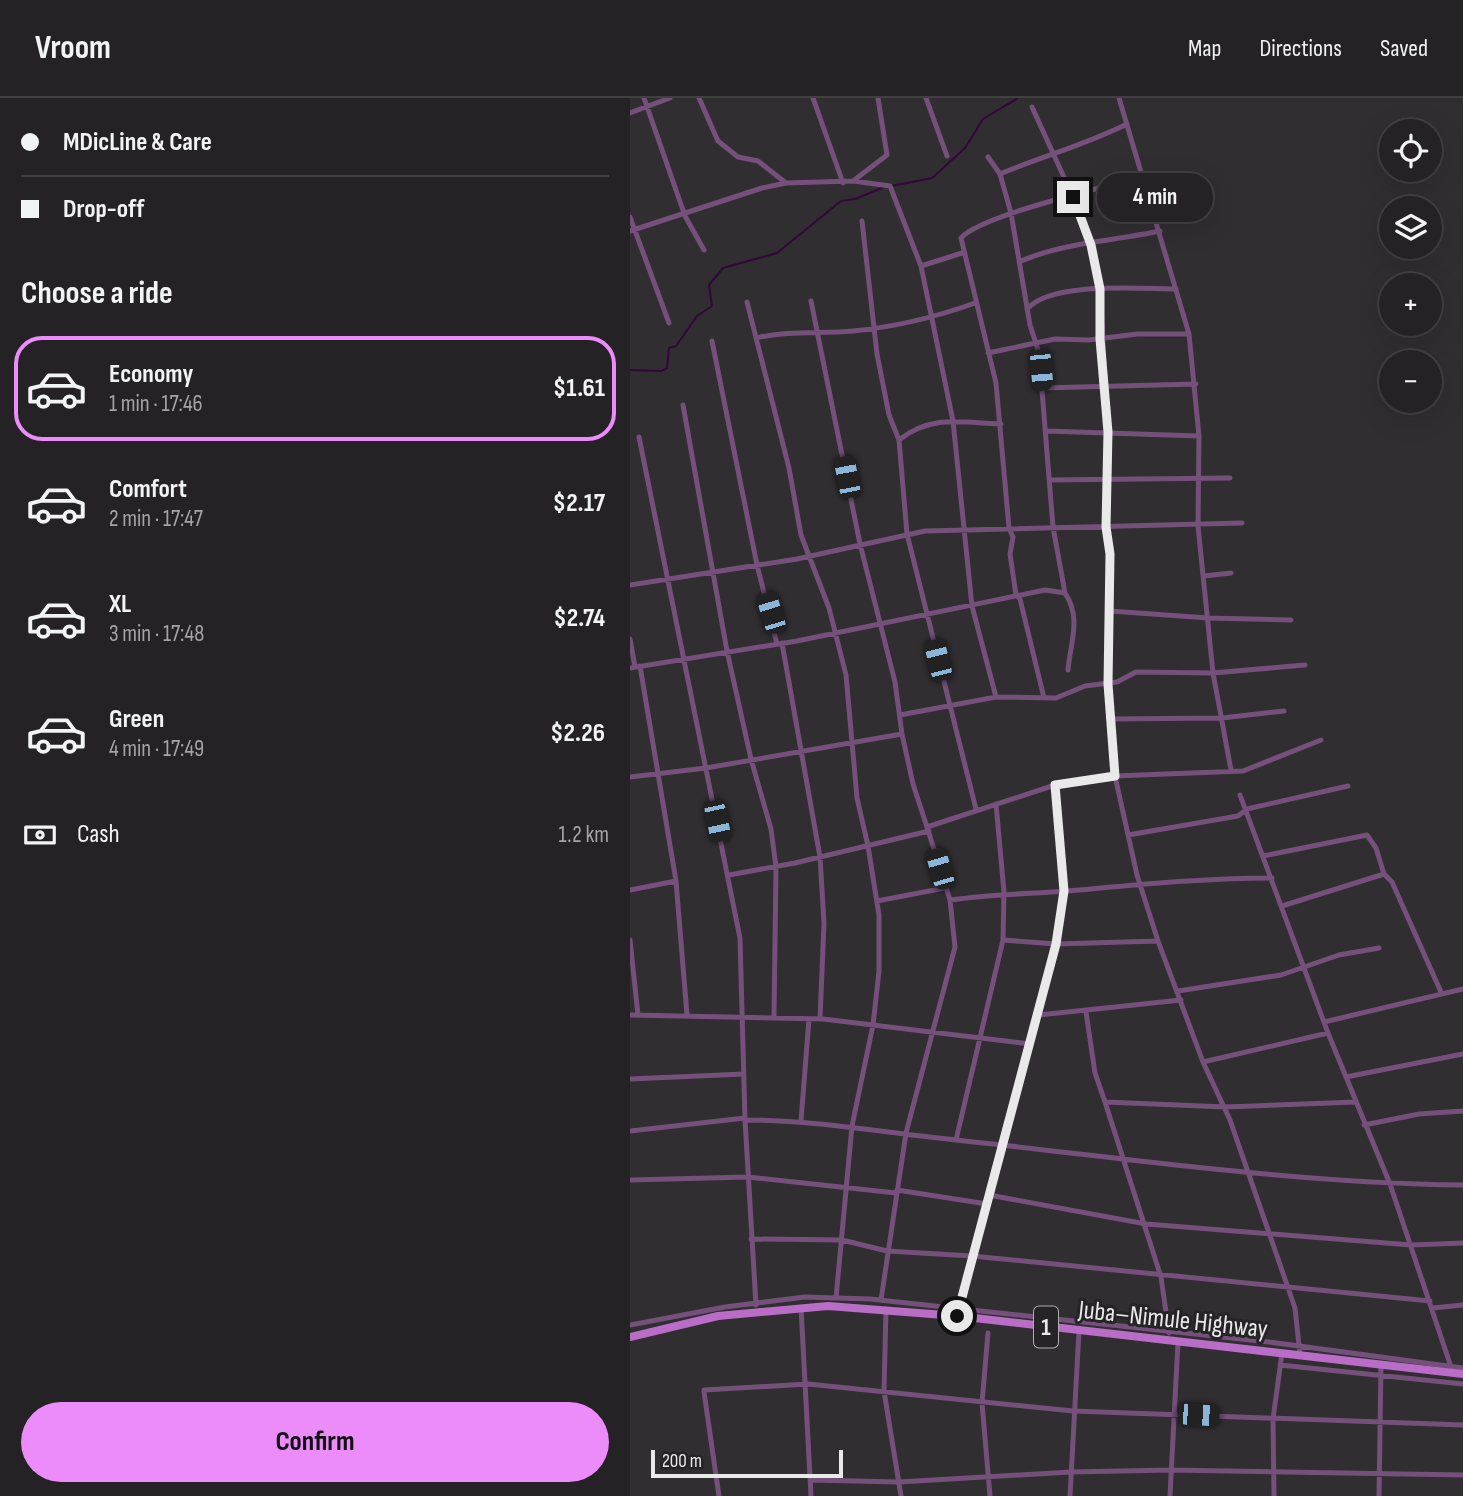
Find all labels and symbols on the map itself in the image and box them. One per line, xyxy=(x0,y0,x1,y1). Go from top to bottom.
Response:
callout: 4 min xyxy=(1097,172,1213,222)
route end xyxy=(1057,181,1089,213)
car xyxy=(1029,348,1054,392)
car xyxy=(833,454,862,500)
car xyxy=(755,590,788,636)
car xyxy=(923,637,954,683)
car xyxy=(703,798,732,844)
car xyxy=(925,846,956,892)
street label: Juba–Nimule Highway xyxy=(1076,1295,1269,1345)
route start xyxy=(941,1300,973,1332)
road number: 1 xyxy=(1034,1307,1058,1348)
car xyxy=(1177,1403,1220,1427)
scale bar xyxy=(651,1447,844,1479)

